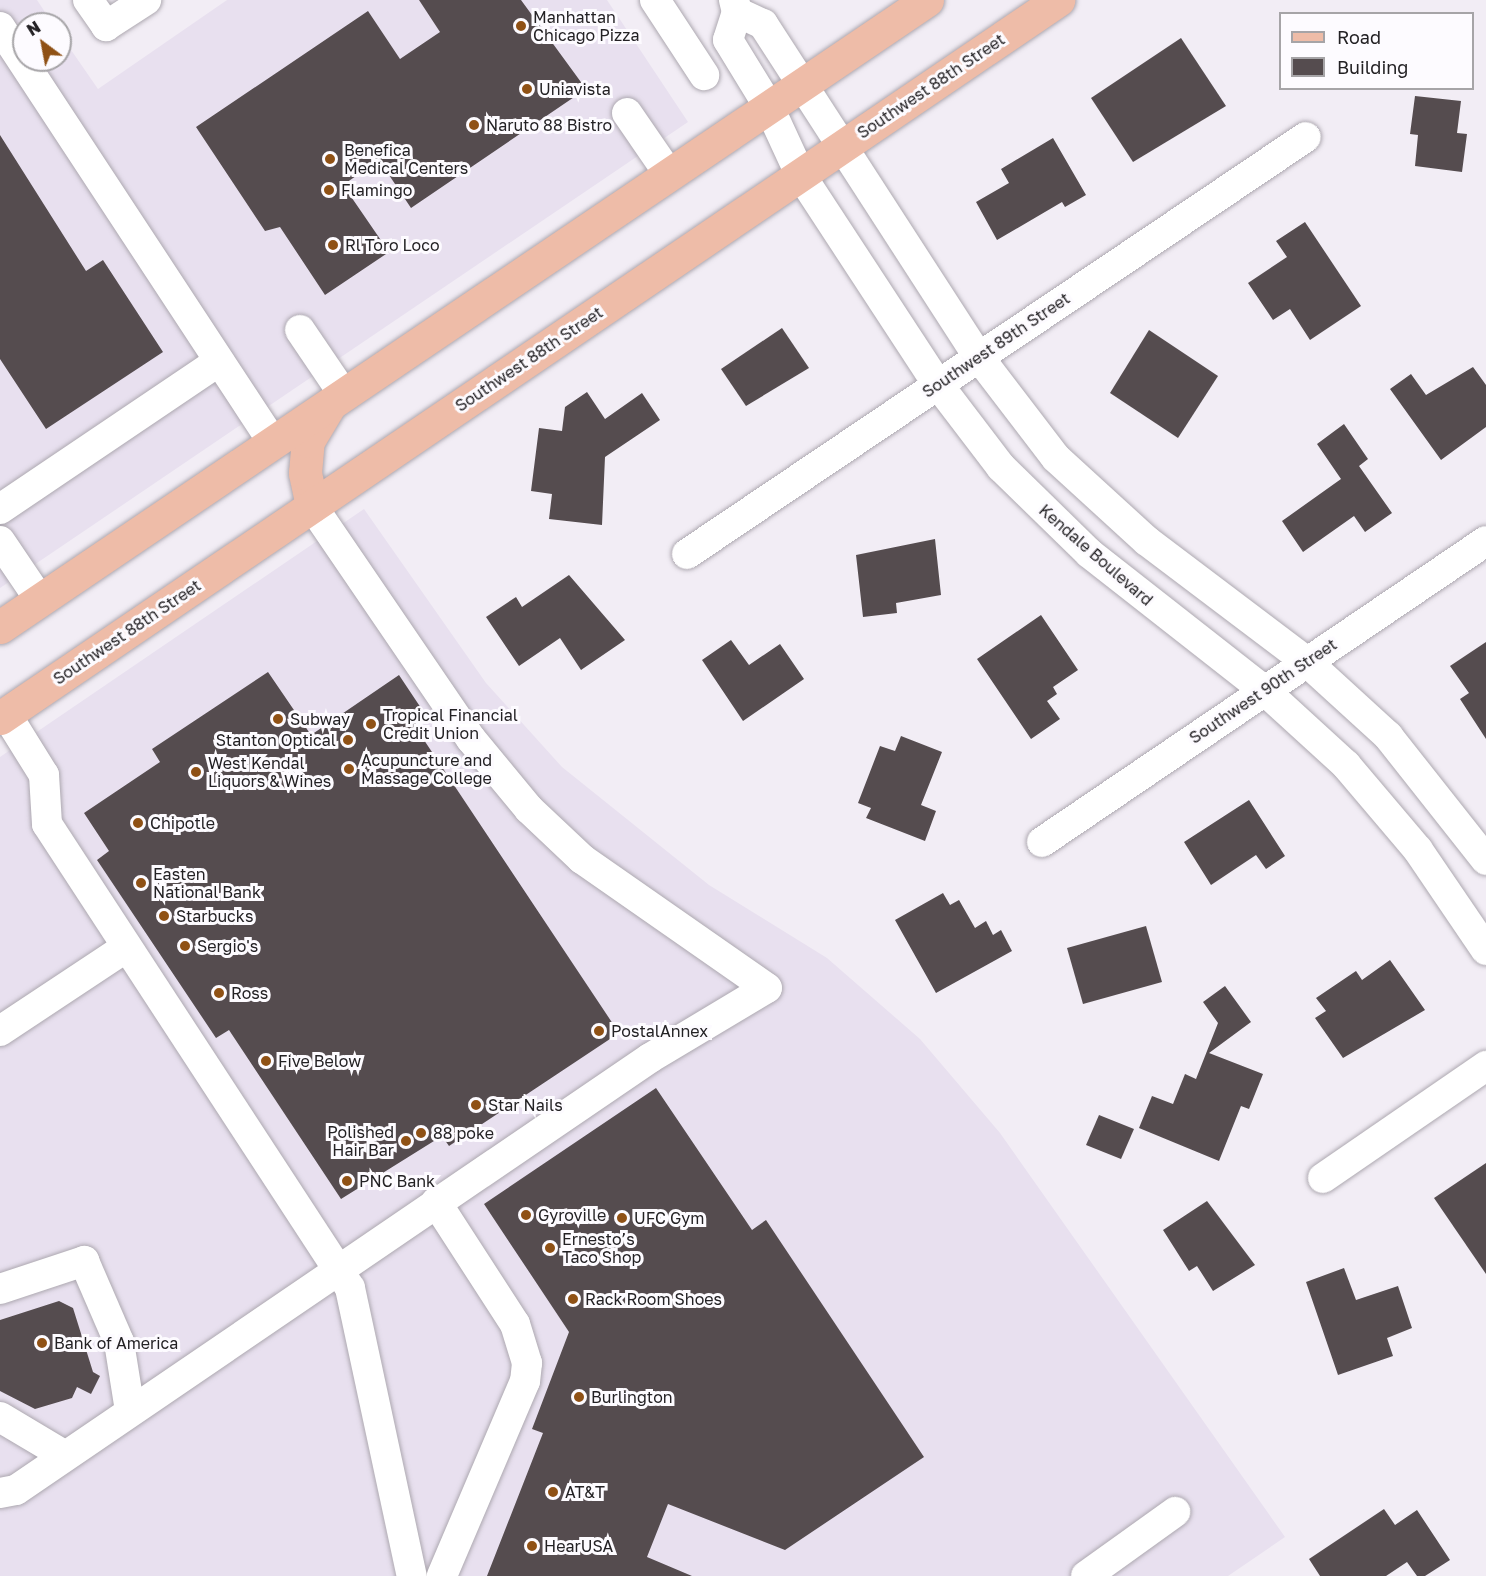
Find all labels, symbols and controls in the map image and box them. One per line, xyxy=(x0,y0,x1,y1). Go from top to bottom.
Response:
place label: Manhattan Chicago Pizza xyxy=(533,7,639,45)
north arrow xyxy=(12,12,72,72)
legend xyxy=(1279,12,1474,90)
text: N xyxy=(23,17,44,40)
marker: Manhattan Chicago Pizza xyxy=(514,19,528,33)
text: Road xyxy=(1337,26,1381,48)
street label: Southwest 88th Street xyxy=(854,29,1008,143)
text: Building xyxy=(1337,56,1408,78)
place label: Uniavista xyxy=(539,79,611,99)
marker: Uniavista xyxy=(520,82,534,96)
place label: Naruto 88 Bistro xyxy=(486,115,612,135)
marker: Naruto 88 Bistro xyxy=(467,118,481,132)
place label: Benefica Medical Centers xyxy=(344,140,468,178)
marker: Benefica Medical Centers xyxy=(321,150,339,168)
place label: Flamingo xyxy=(341,180,412,200)
marker: Flamingo xyxy=(322,183,336,197)
place label: Rl Toro Loco xyxy=(345,235,439,255)
marker: Rl Toro Loco xyxy=(326,238,340,252)
street label: Southwest 89th Street xyxy=(919,289,1073,401)
street label: Southwest 88th Street xyxy=(452,302,606,416)
street label: Kendale Boulevard xyxy=(1035,500,1157,610)
street label: Southwest 88th Street xyxy=(50,575,204,689)
street label: Southwest 90th Street xyxy=(1186,634,1340,748)
place label: Tropical Financial Credit Union xyxy=(383,705,518,743)
place label: Subway xyxy=(290,709,350,729)
marker: Subway xyxy=(271,712,285,726)
marker: Tropical Financial Credit Union xyxy=(364,717,378,731)
place label: Stanton Optical xyxy=(216,730,336,750)
marker: Stanton Optical xyxy=(341,733,355,747)
place label: Acupuncture and Massage College xyxy=(361,750,492,788)
place label: West Kendal Liquors & Wines xyxy=(208,753,331,791)
marker: Acupuncture and Massage College xyxy=(342,762,356,776)
marker: West Kendal Liquors & Wines xyxy=(189,765,203,779)
place label: Chipotle xyxy=(150,813,215,833)
marker: Chipotle xyxy=(131,816,145,830)
place label: Easten National Bank xyxy=(153,864,261,902)
marker: Easten National Bank xyxy=(134,876,148,890)
place label: Starbucks xyxy=(176,906,253,926)
marker: Starbucks xyxy=(157,909,171,923)
place label: Sergio's xyxy=(197,936,258,956)
marker: Sergio's xyxy=(178,939,192,953)
place label: Ross xyxy=(231,983,268,1003)
marker: Ross xyxy=(212,986,226,1000)
place label: PostalAnnex xyxy=(611,1021,708,1041)
marker: PostalAnnex xyxy=(592,1024,606,1038)
place label: Five Below xyxy=(278,1051,361,1071)
marker: Five Below xyxy=(259,1054,273,1068)
place label: Star Nails xyxy=(488,1095,563,1115)
marker: Star Nails xyxy=(469,1098,483,1112)
place label: Polished Hair Bar xyxy=(327,1122,394,1160)
place label: 88 poke xyxy=(433,1123,494,1143)
marker: 88 poke xyxy=(414,1126,428,1140)
marker: Polished Hair Bar xyxy=(399,1134,413,1148)
place label: PNC Bank xyxy=(359,1171,435,1191)
marker: PNC Bank xyxy=(340,1174,354,1188)
place label: Gyroville xyxy=(538,1205,606,1225)
marker: Gyroville xyxy=(519,1208,533,1222)
place label: UFC Gym xyxy=(634,1208,704,1228)
marker: UFC Gym xyxy=(615,1211,629,1225)
place label: Ernesto’s Taco Shop xyxy=(562,1229,641,1267)
marker: Ernesto’s Taco Shop xyxy=(543,1241,557,1255)
place label: Rack Room Shoes xyxy=(585,1289,722,1309)
marker: Rack Room Shoes xyxy=(566,1292,580,1306)
place label: Bank of America xyxy=(54,1333,178,1353)
marker: Bank of America xyxy=(35,1336,49,1350)
place label: Burlington xyxy=(591,1387,673,1407)
marker: Burlington xyxy=(572,1390,586,1404)
place label: AT&T xyxy=(565,1482,605,1502)
marker: AT&T xyxy=(546,1485,560,1499)
place label: HearUSA xyxy=(544,1536,613,1556)
marker: HearUSA xyxy=(525,1539,539,1553)

